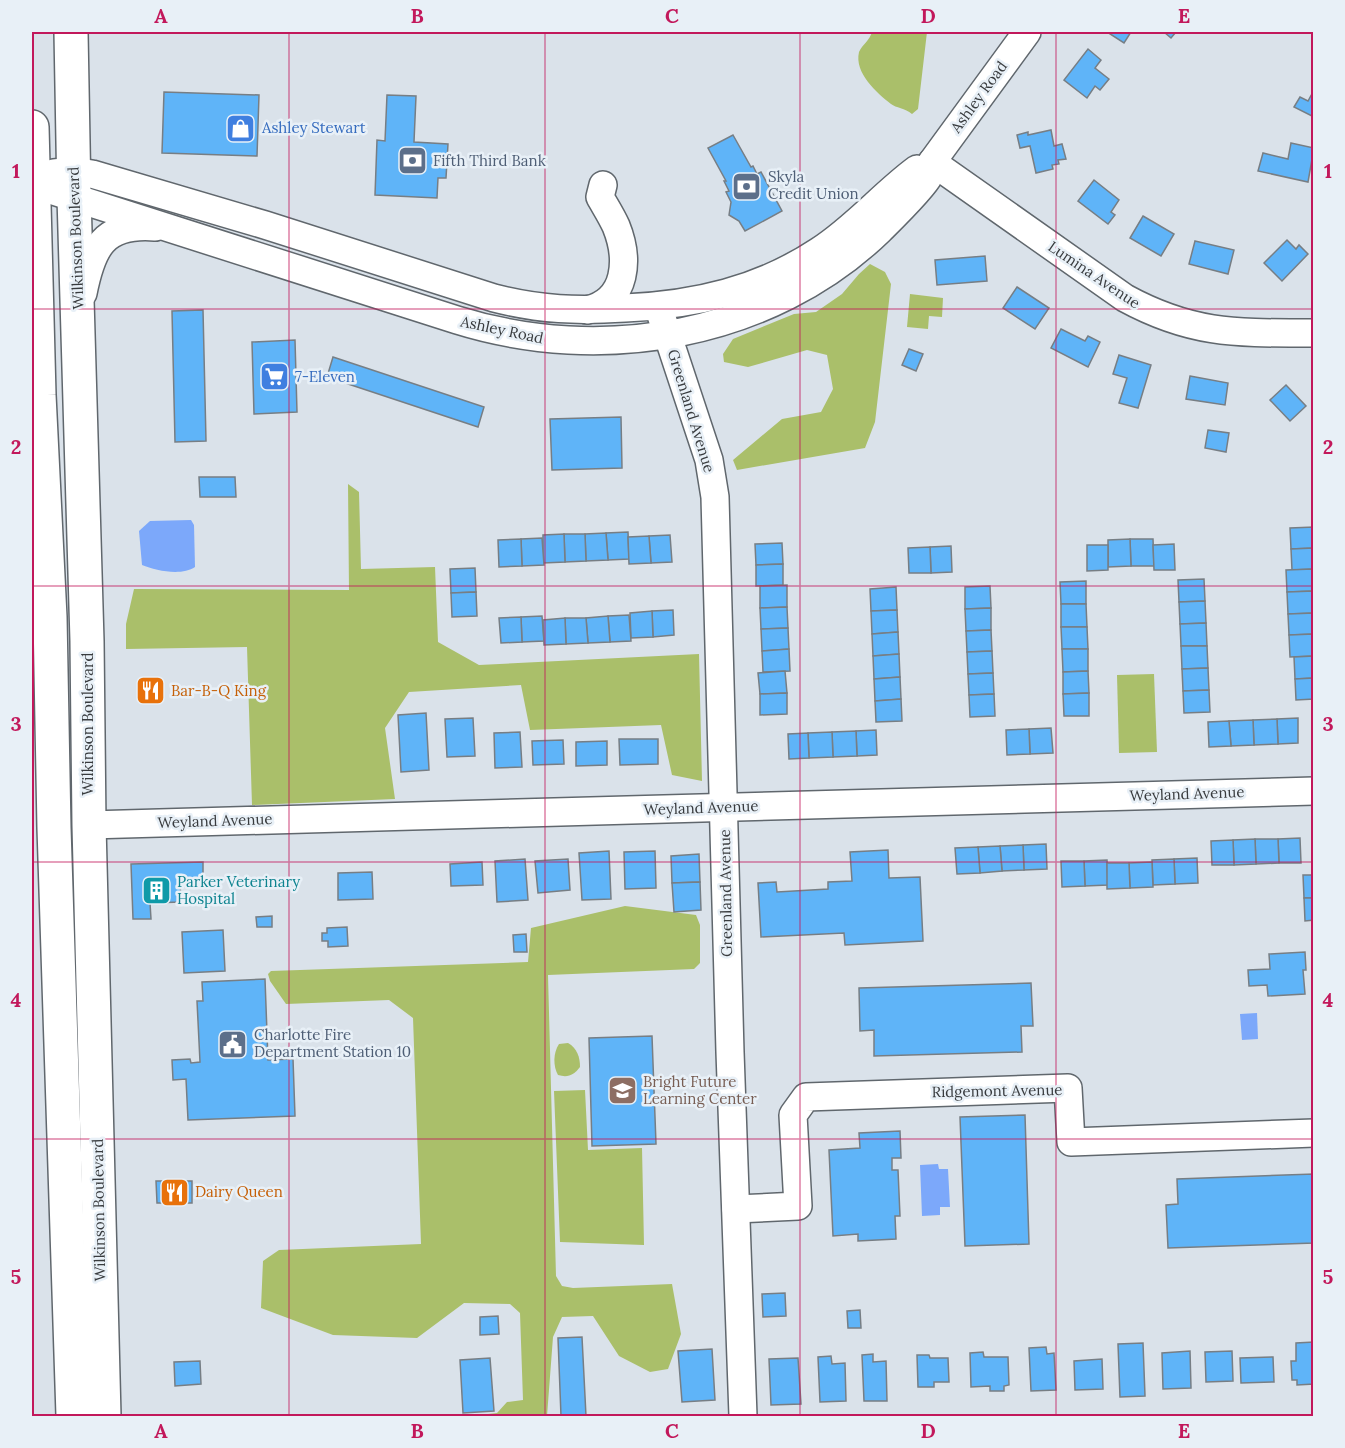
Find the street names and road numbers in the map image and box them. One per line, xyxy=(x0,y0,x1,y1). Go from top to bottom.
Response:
street label: Ashley Road xyxy=(946,57,1011,137)
street label: Wilkinson Boulevard xyxy=(64,166,87,310)
street label: Lumina Avenue xyxy=(1045,237,1144,312)
street label: Ashley Road xyxy=(458,311,545,348)
street label: Greenland Avenue xyxy=(664,347,719,475)
street label: Wilkinson Boulevard xyxy=(78,653,97,795)
street label: Weyland Avenue xyxy=(1129,782,1245,805)
street label: Weyland Avenue xyxy=(643,796,759,819)
street label: Weyland Avenue xyxy=(157,809,273,832)
street label: Greenland Avenue xyxy=(715,829,736,957)
street label: Ridgemont Avenue xyxy=(931,1080,1063,1101)
street label: Wilkinson Boulevard xyxy=(88,1138,109,1282)

